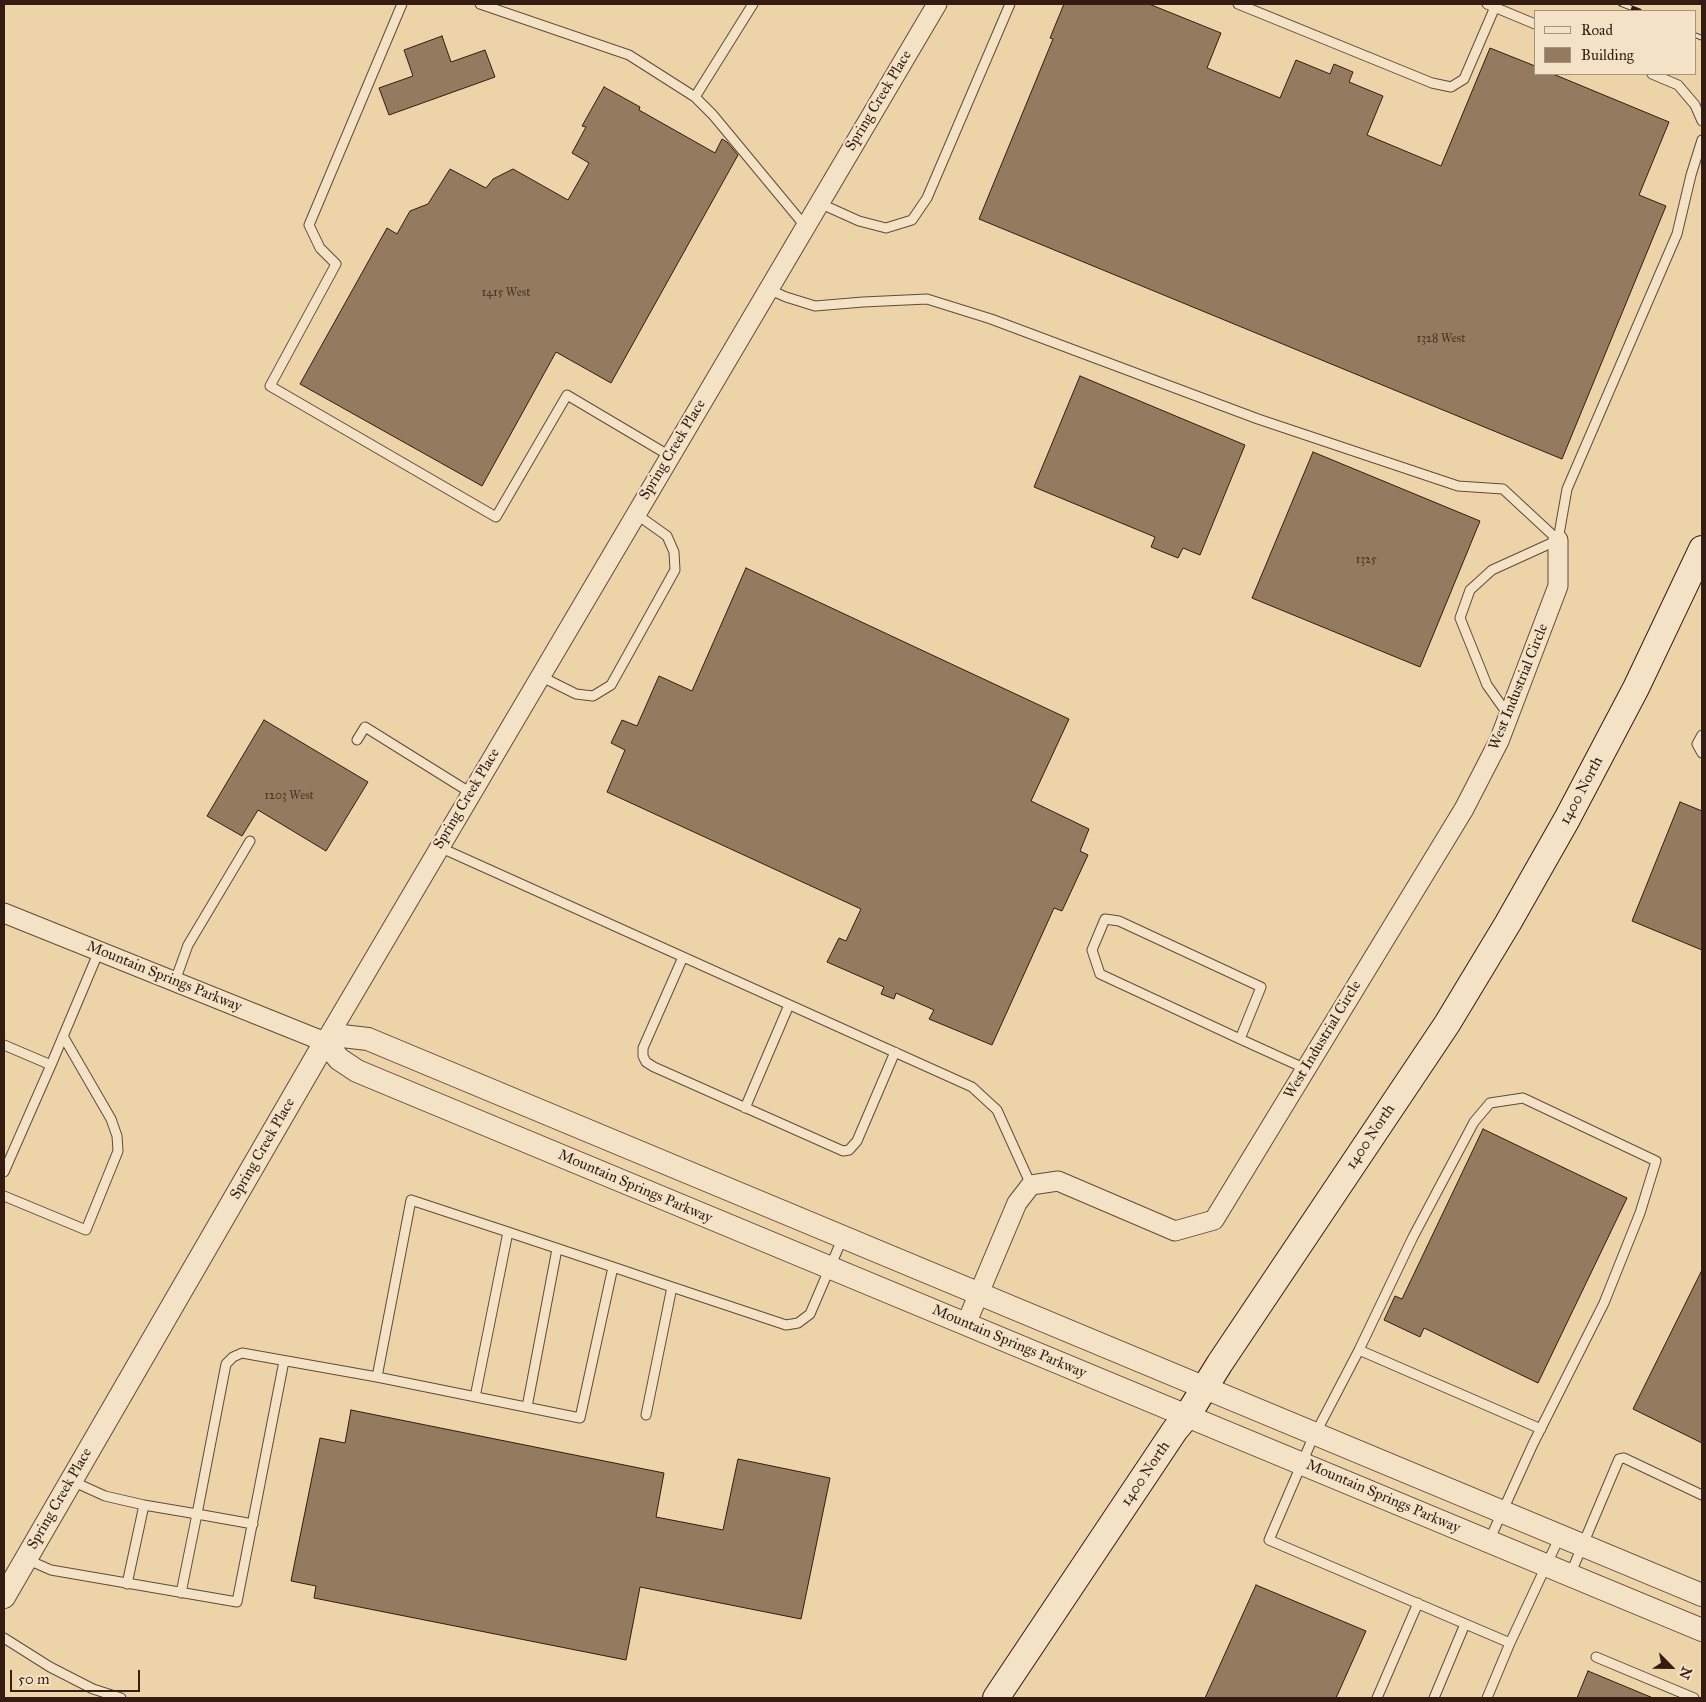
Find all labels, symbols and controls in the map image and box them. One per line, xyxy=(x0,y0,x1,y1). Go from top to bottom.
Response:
legend xyxy=(1534,10,1696,75)
text: Road xyxy=(1581,21,1613,39)
text: Building xyxy=(1581,46,1634,64)
street label: Spring Creek Place xyxy=(842,47,916,155)
house number: 1415 West xyxy=(482,286,530,300)
house number: 1328 West xyxy=(1417,332,1465,346)
street label: Spring Creek Place xyxy=(636,396,710,504)
house number: 1325 xyxy=(1356,553,1376,567)
street label: West Industrial Circle xyxy=(1485,621,1553,753)
street label: Spring Creek Place xyxy=(430,745,504,853)
street label: 1400 North xyxy=(1557,754,1607,828)
house number: 1203 West xyxy=(264,789,314,803)
street label: Mountain Springs Parkway xyxy=(84,938,244,1016)
street label: West Industrial Circle xyxy=(1281,978,1365,1102)
street label: Spring Creek Place xyxy=(227,1095,299,1203)
street label: 1400 North xyxy=(1343,1101,1399,1173)
street label: Mountain Springs Parkway xyxy=(555,1146,715,1228)
street label: Mountain Springs Parkway xyxy=(929,1301,1089,1383)
street label: 1400 North xyxy=(1118,1438,1174,1510)
street label: Spring Creek Place xyxy=(24,1445,96,1553)
street label: Mountain Springs Parkway xyxy=(1303,1456,1463,1538)
north arrow xyxy=(1646,1642,1696,1692)
scale bar xyxy=(12,1660,142,1692)
text: N xyxy=(1675,1664,1695,1682)
text: 50 m xyxy=(18,1670,50,1688)

